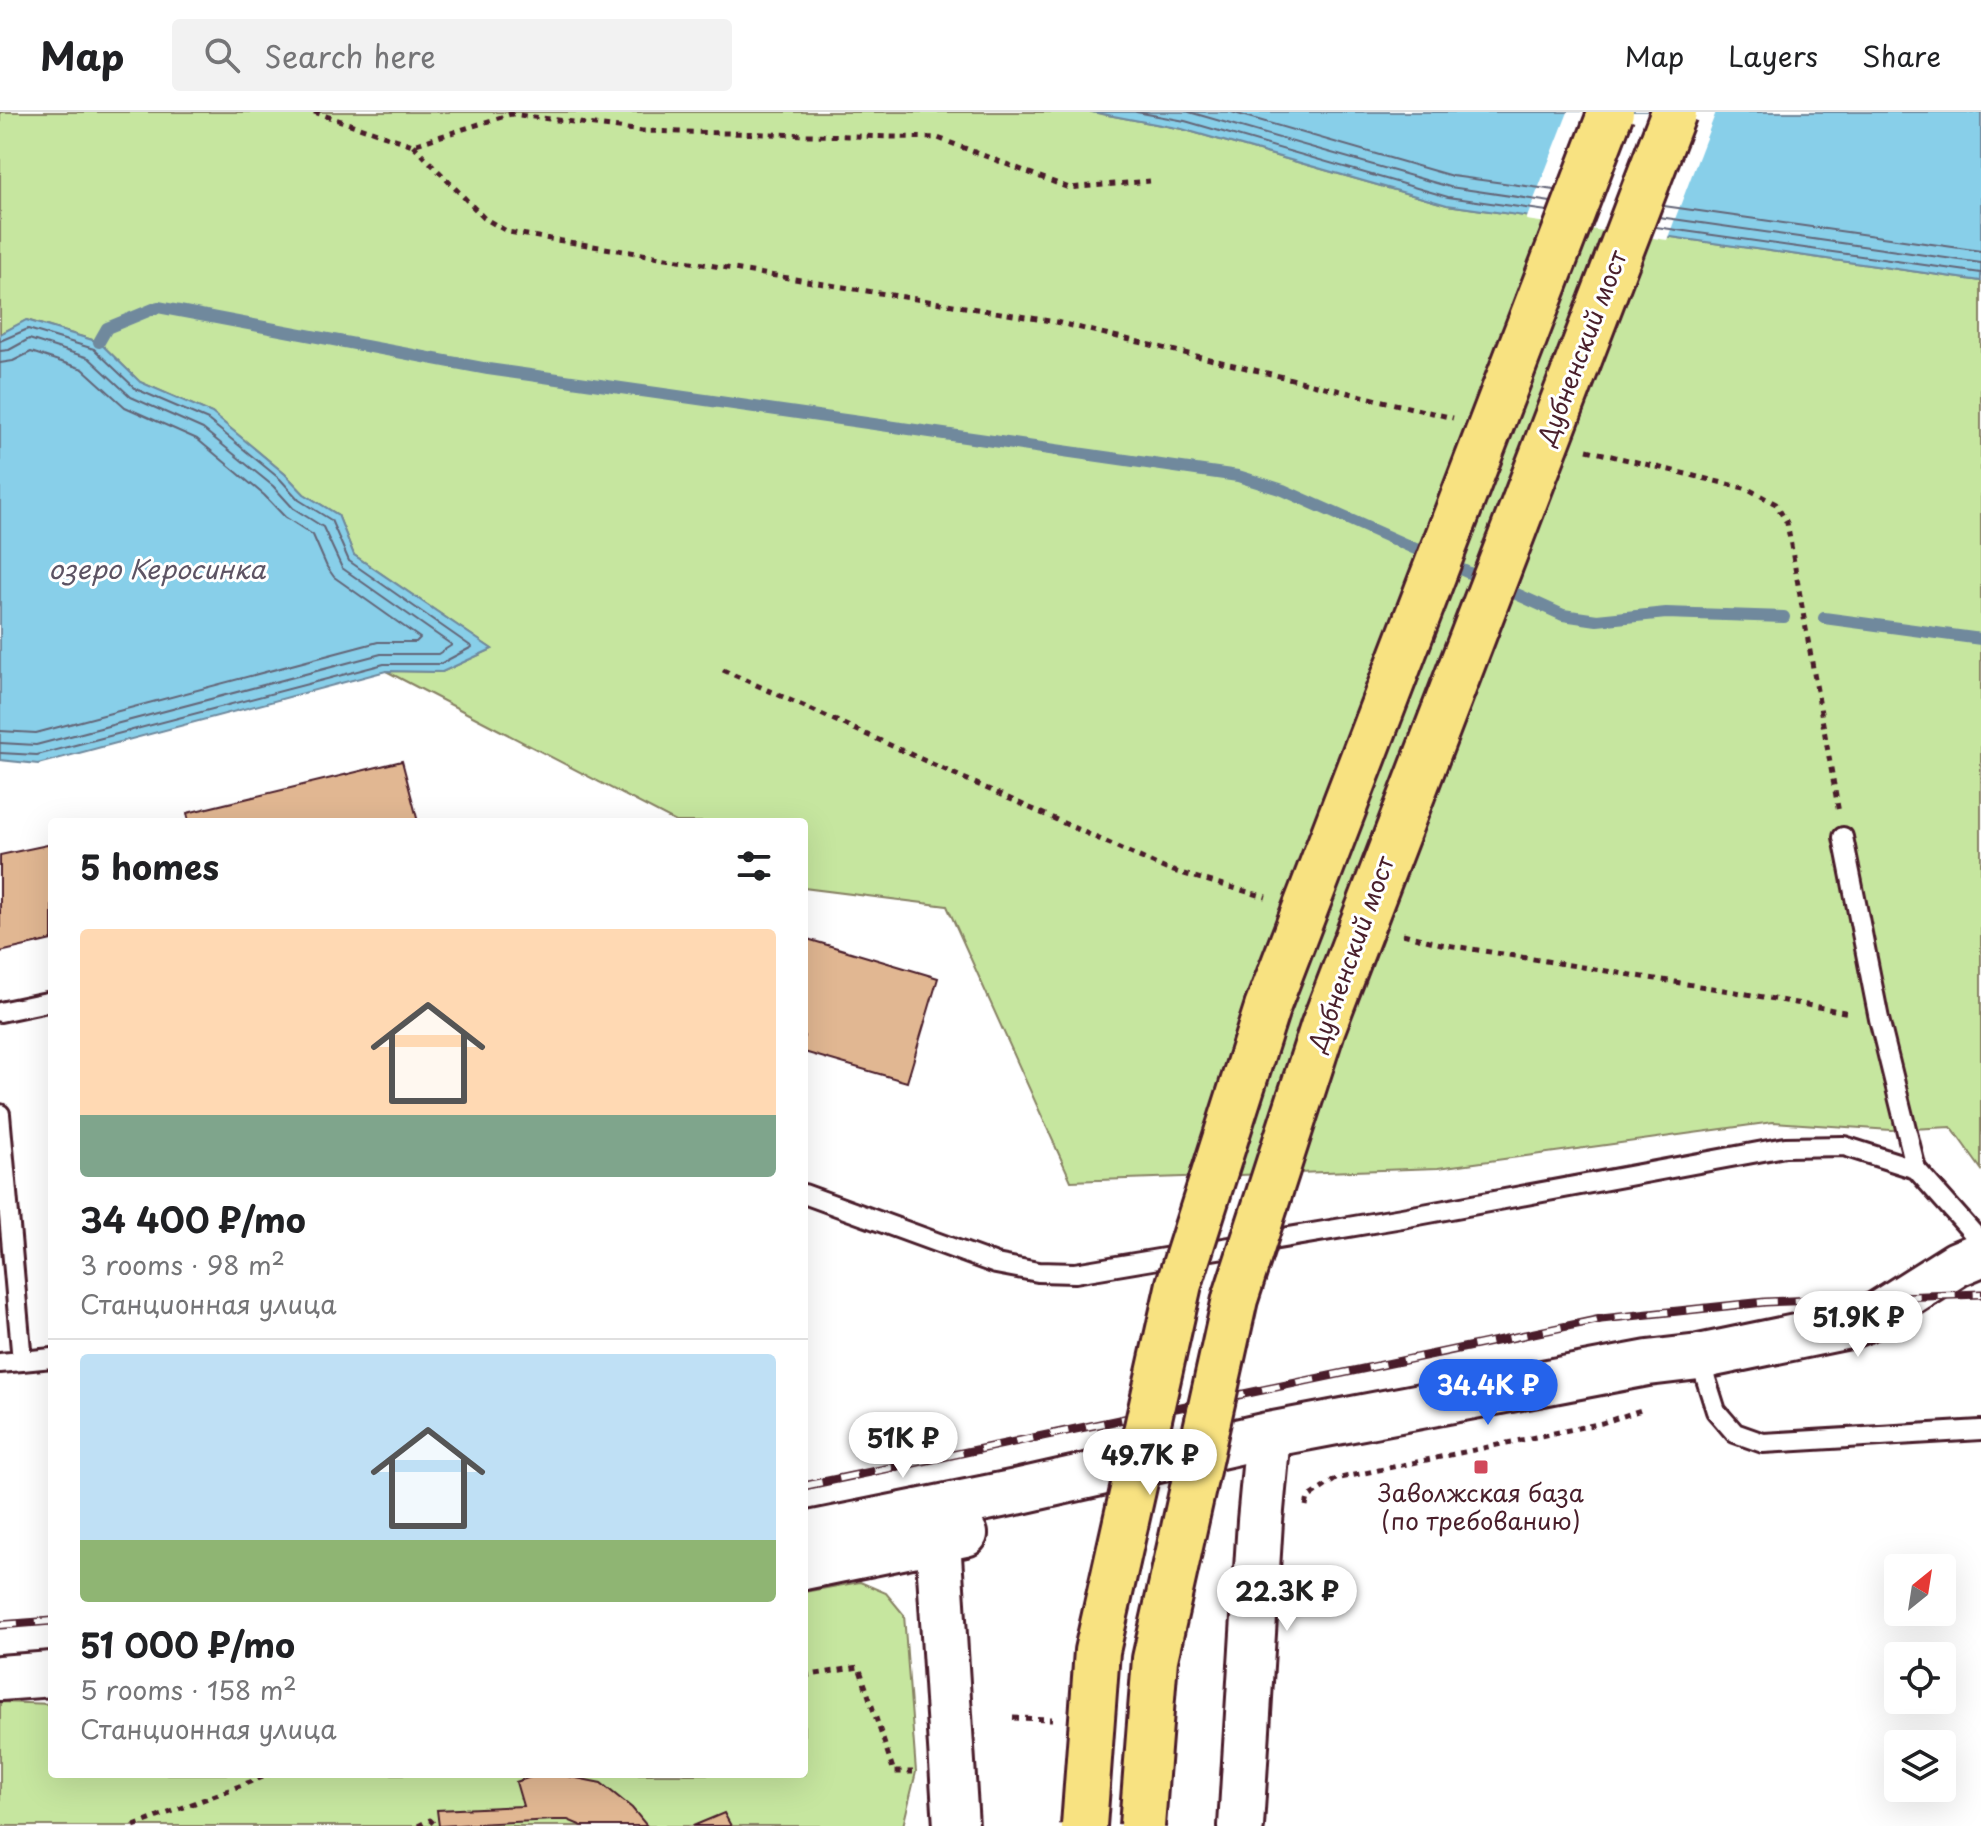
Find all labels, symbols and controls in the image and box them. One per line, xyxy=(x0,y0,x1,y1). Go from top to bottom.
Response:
search box xyxy=(172,19,732,91)
text: Map xyxy=(40,27,124,84)
icon: search xyxy=(200,33,244,77)
text: Search here xyxy=(264,33,436,78)
text: Map xyxy=(1624,34,1684,77)
text: Layers xyxy=(1728,34,1818,77)
text: Share xyxy=(1862,34,1941,77)
street label: Дубненский мост xyxy=(1527,244,1635,451)
water label: озеро Керосинка xyxy=(49,549,266,588)
text: 5 homes xyxy=(80,840,219,892)
icon: filters xyxy=(732,844,776,888)
street label: Дубненский мост xyxy=(1298,850,1402,1057)
icon: home xyxy=(356,981,500,1125)
text: 34 400 ₽/mo xyxy=(80,1193,306,1245)
text: 3 rooms · 98 m² xyxy=(80,1245,285,1284)
text: Станционная улица xyxy=(80,1284,337,1323)
pin: 51.9K ₽ xyxy=(1784,1291,1932,1359)
text: 51.9K ₽ xyxy=(1812,1297,1904,1336)
pin: 34.4K ₽ xyxy=(1414,1359,1562,1427)
text: 34.4K ₽ xyxy=(1437,1365,1539,1404)
icon: home xyxy=(356,1406,500,1550)
pin: 51K ₽ xyxy=(847,1412,959,1480)
text: 51K ₽ xyxy=(867,1418,939,1457)
pin: 49.7K ₽ xyxy=(1076,1429,1224,1497)
text: 49.7K ₽ xyxy=(1101,1435,1199,1474)
marker: Заволжская база (по требованию) xyxy=(1472,1458,1490,1476)
place label: Заволжская база (по требованию) xyxy=(1378,1474,1584,1538)
north arrow xyxy=(1884,1554,1956,1626)
map controls xyxy=(1884,1554,1956,1802)
pin: 22.3K ₽ xyxy=(1213,1565,1361,1633)
text: 22.3K ₽ xyxy=(1235,1571,1339,1610)
text: 51 000 ₽/mo xyxy=(80,1618,295,1670)
button: locate xyxy=(1884,1642,1956,1714)
text: 5 rooms · 158 m² xyxy=(80,1670,297,1709)
text: Станционная улица xyxy=(80,1709,337,1748)
button: layers xyxy=(1884,1730,1956,1802)

